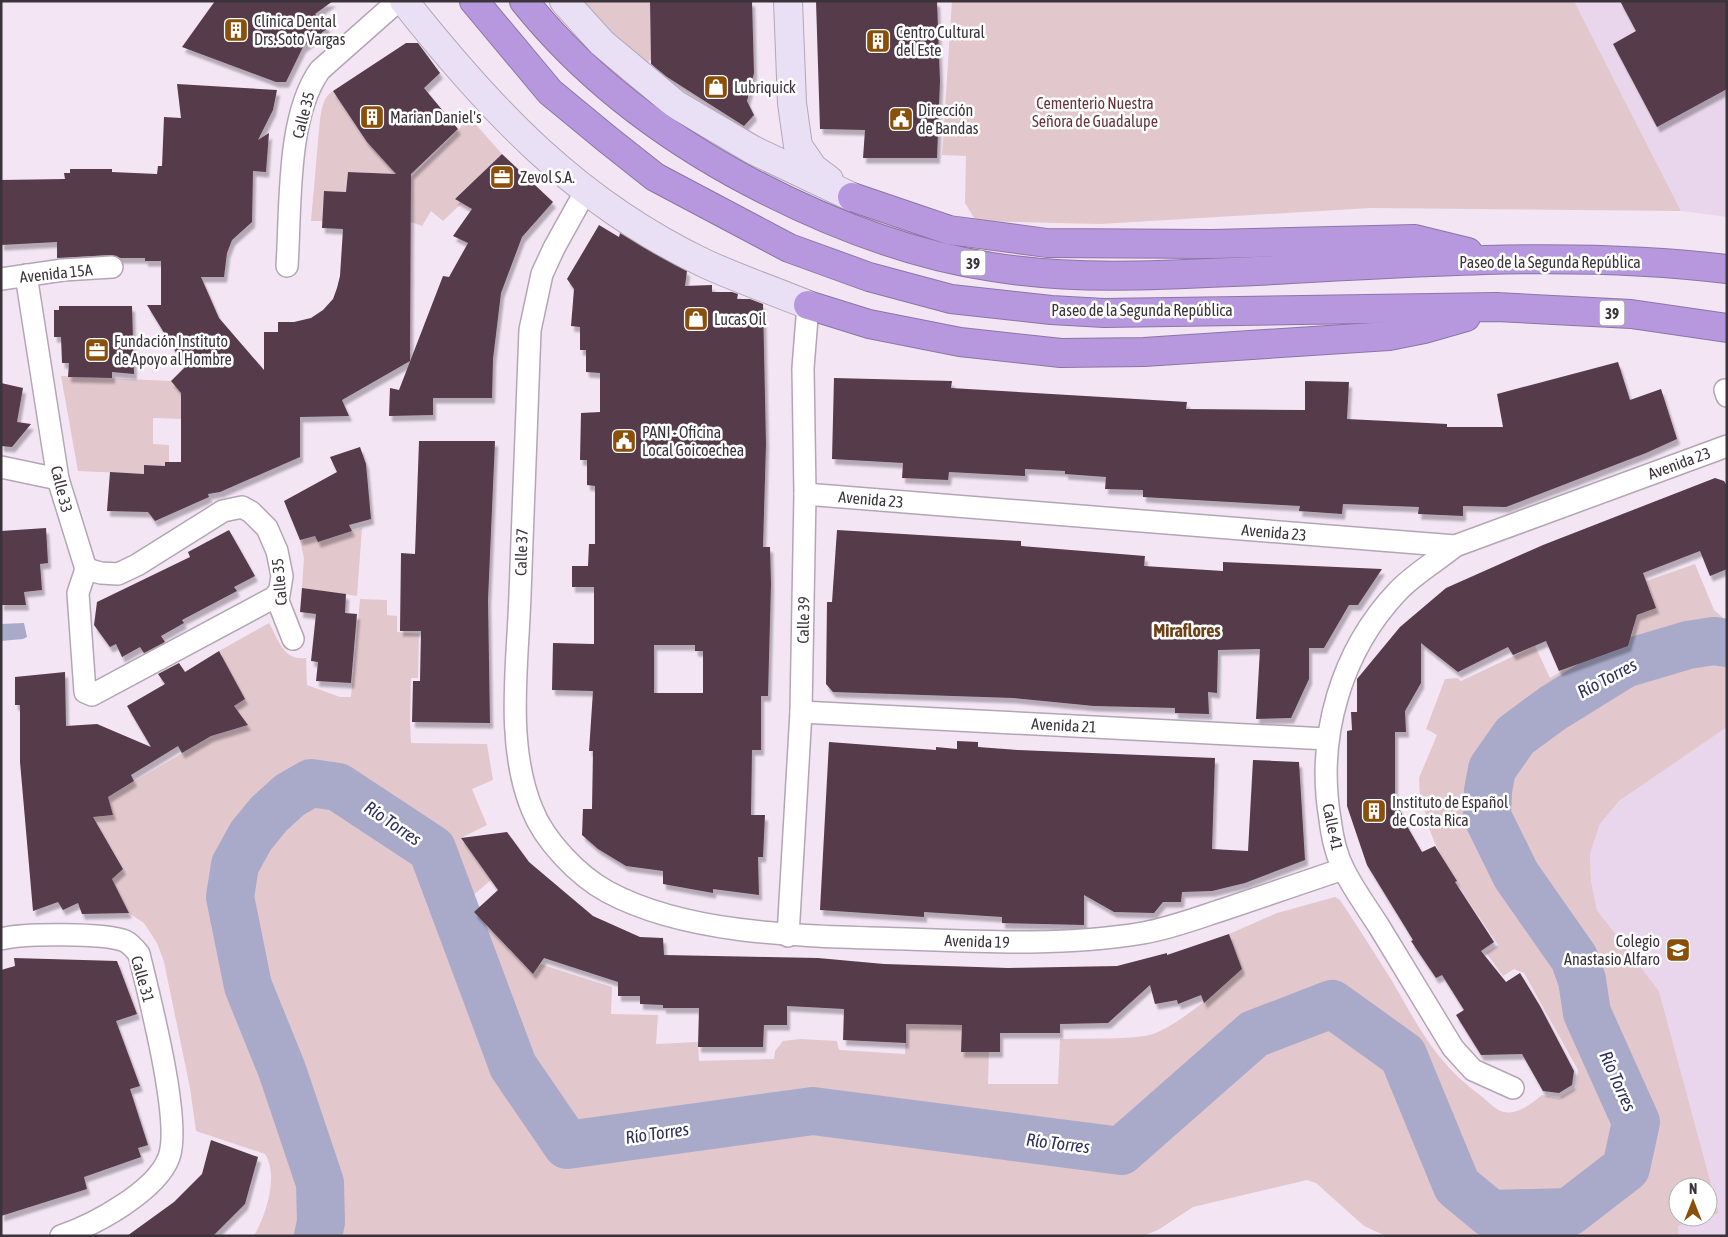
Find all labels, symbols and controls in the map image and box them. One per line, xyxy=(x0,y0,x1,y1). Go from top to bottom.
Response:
place label: Clínica Dental Drs. Soto Vargas xyxy=(254,12,346,49)
building icon: Clínica Dental Drs. Soto Vargas xyxy=(223,17,249,43)
place label: Centro Cultural del Este xyxy=(896,23,986,59)
building icon: Centro Cultural del Este xyxy=(865,28,891,54)
shop icon: Lubriquick xyxy=(703,74,729,100)
place label: Lubriquick xyxy=(734,78,796,97)
street label: Calle 35 xyxy=(289,90,317,140)
park label: Cementerio Nuestra Señora de Guadalupe xyxy=(1032,94,1158,131)
place label: Dirección de Bandas xyxy=(918,101,979,137)
building icon: Marian Daniel's xyxy=(359,104,385,130)
public building icon: Dirección de Bandas xyxy=(888,106,914,132)
place label: Marian Daniel's xyxy=(390,108,482,126)
office icon: Zevol S.A. xyxy=(489,164,515,190)
place label: Zevol S.A. xyxy=(520,168,575,186)
road number: 39 xyxy=(960,250,986,276)
street label: Paseo de la Segunda República xyxy=(1459,253,1641,272)
street label: Avenida 15A xyxy=(19,260,93,286)
road number: 39 xyxy=(1600,300,1624,326)
street label: Paseo de la Segunda República xyxy=(1051,301,1233,320)
shop icon: Lucas Oil xyxy=(683,306,709,332)
place label: Lucas Oil xyxy=(714,310,767,328)
place label: Fundación Instituto de Apoyo al Hombre xyxy=(114,332,232,369)
office icon: Fundación Instituto de Apoyo al Hombre xyxy=(84,337,110,363)
place label: PANI - Oficina Local Goicoechea xyxy=(642,423,744,459)
public building icon: PANI - Oficina Local Goicoechea xyxy=(611,428,637,454)
street label: Avenida 23 xyxy=(1645,443,1713,483)
street label: Calle 33 xyxy=(48,464,76,514)
street label: Avenida 23 xyxy=(838,487,904,511)
street label: Avenida 23 xyxy=(1241,520,1307,544)
street label: Calle 37 xyxy=(511,528,531,576)
street label: Calle 35 xyxy=(268,558,290,606)
street label: Calle 39 xyxy=(794,596,812,644)
district label: Miraflores xyxy=(1153,620,1221,641)
water label: Río Torres xyxy=(1574,654,1640,702)
street label: Avenida 21 xyxy=(1031,714,1097,736)
place label: Instituto de Español de Costa Rica xyxy=(1392,793,1509,829)
water label: Río Torres xyxy=(361,796,425,850)
building icon: Instituto de Español de Costa Rica xyxy=(1361,798,1387,824)
street label: Calle 41 xyxy=(1319,802,1347,852)
street label: Avenida 19 xyxy=(944,931,1010,951)
place label: Colegio Anastasio Alfaro xyxy=(1564,932,1660,968)
school or university icon: Colegio Anastasio Alfaro xyxy=(1665,937,1691,963)
street label: Calle 31 xyxy=(128,954,158,1004)
water label: Río Torres xyxy=(1595,1048,1641,1114)
water label: Río Torres xyxy=(624,1118,690,1148)
water label: Río Torres xyxy=(1025,1129,1091,1157)
north arrow xyxy=(1668,1177,1718,1227)
text: N xyxy=(1689,1181,1697,1197)

